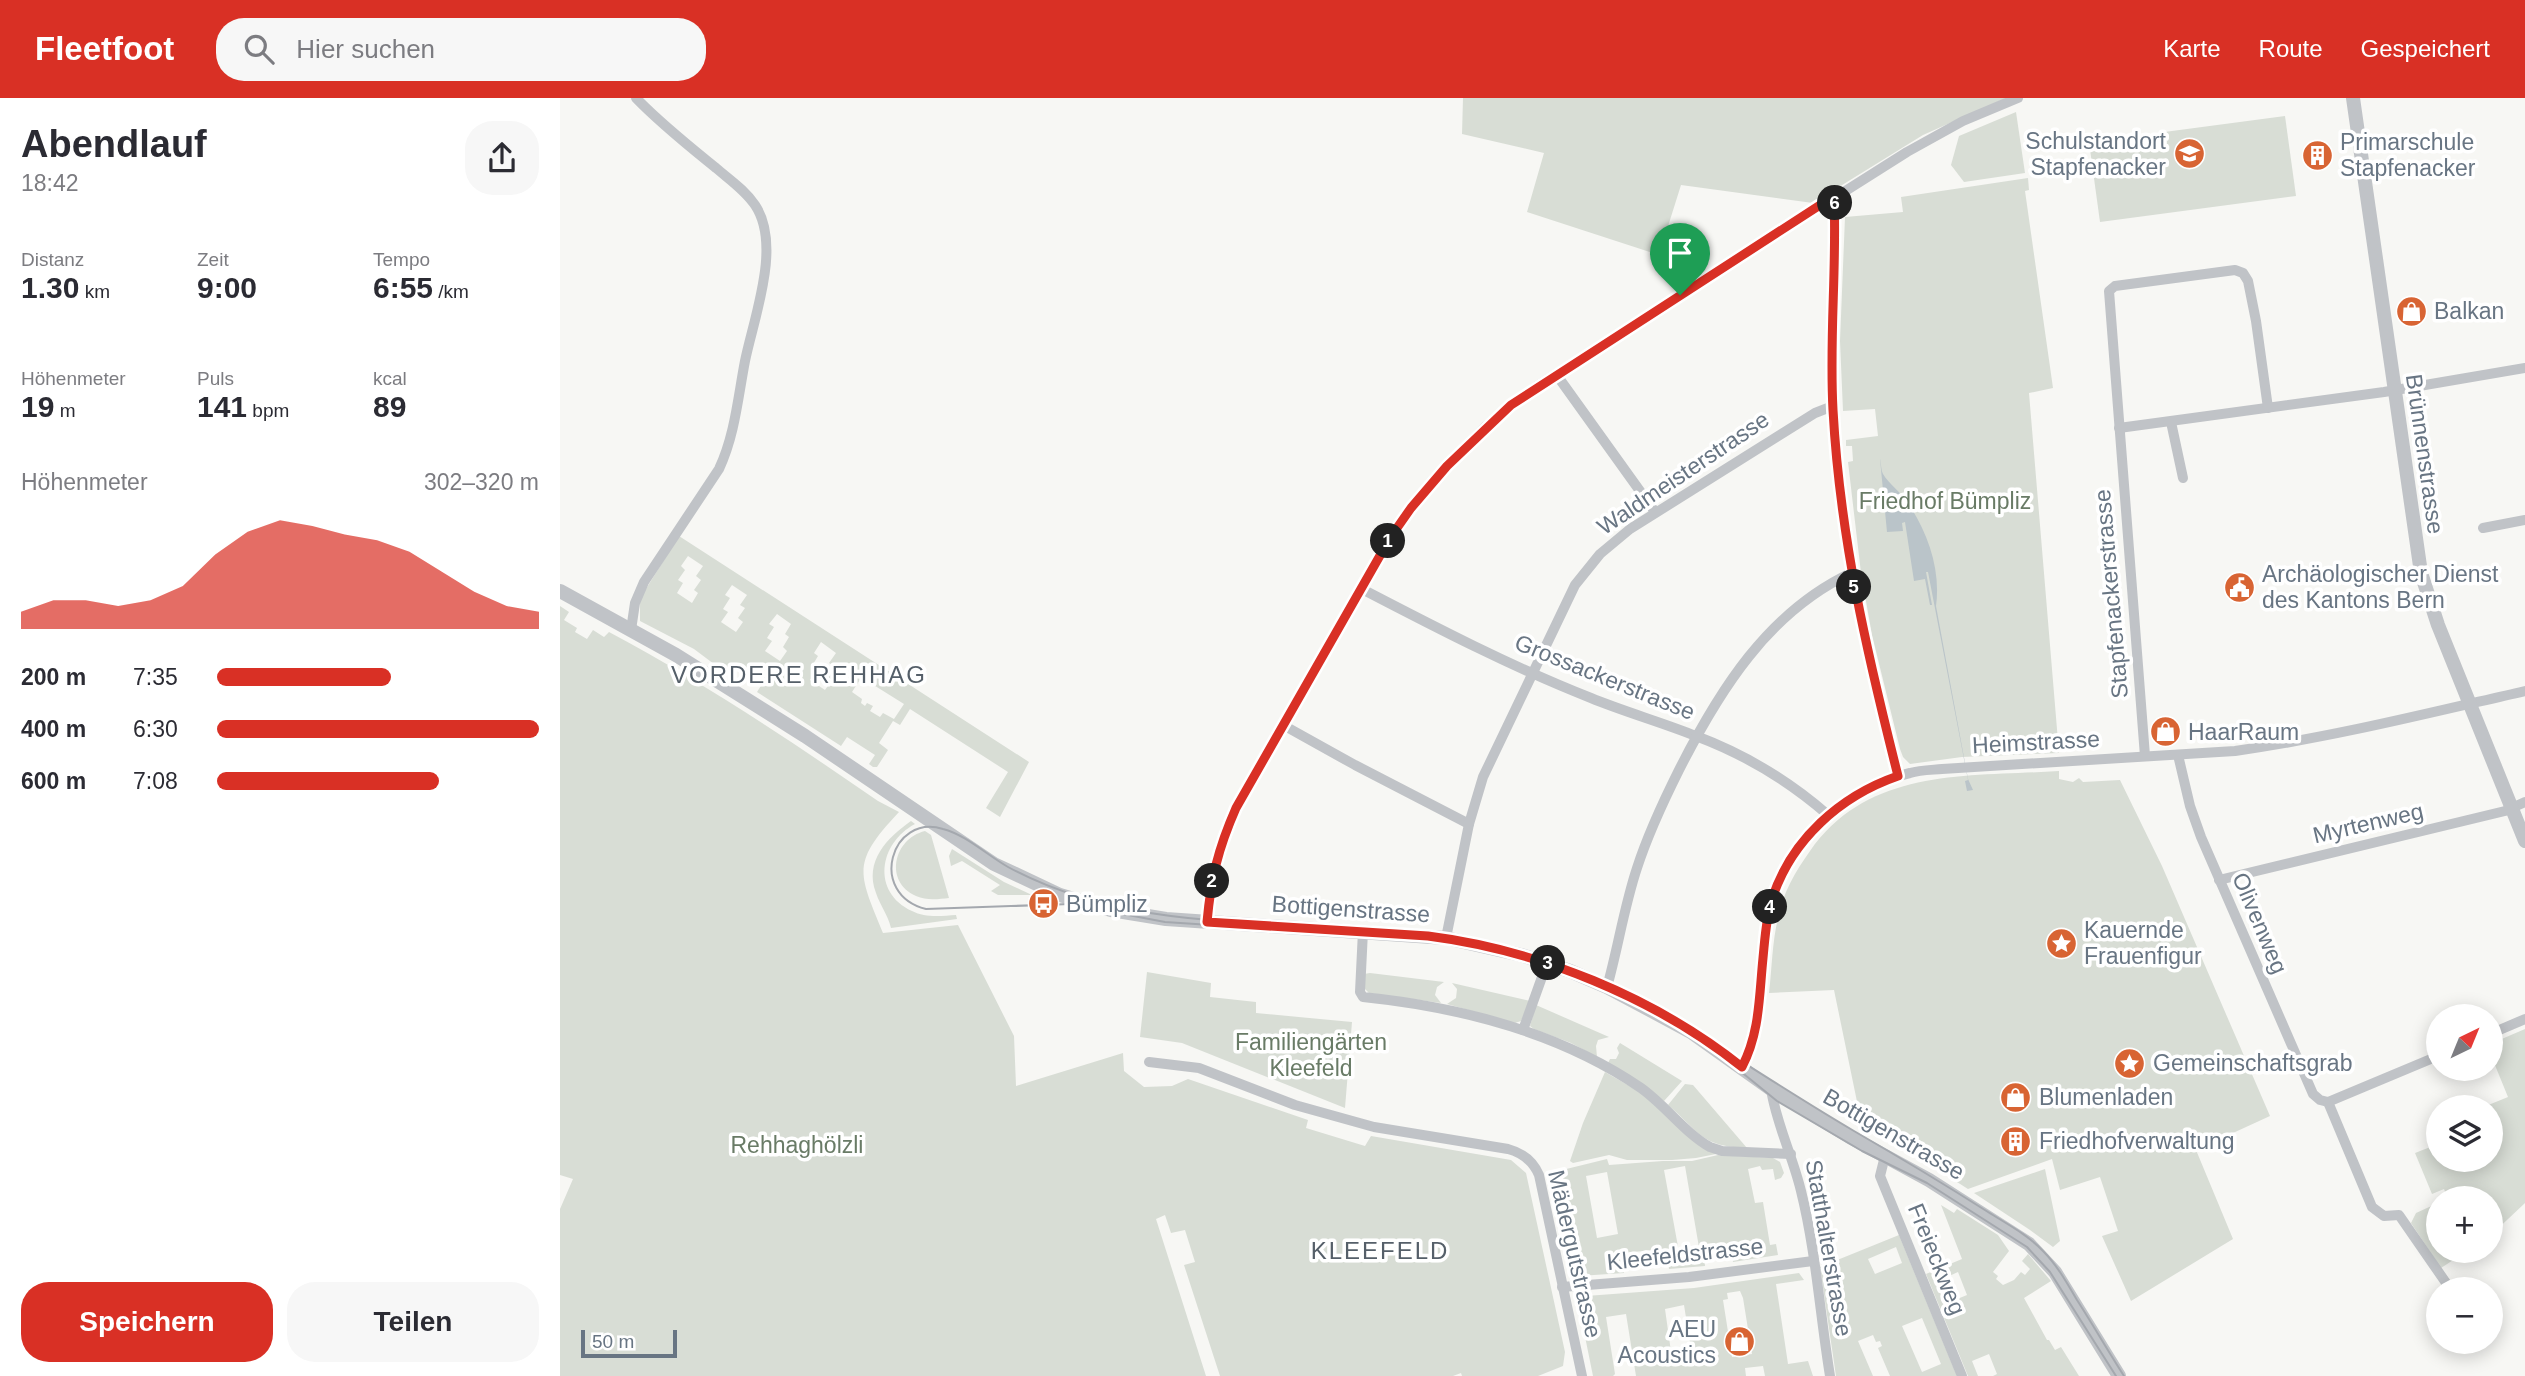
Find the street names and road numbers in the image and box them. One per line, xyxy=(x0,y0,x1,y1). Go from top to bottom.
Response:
street label: Brünnenstrasse xyxy=(2401,372,2449,536)
street label: Waldmeisterstrasse xyxy=(1592,406,1774,540)
street label: Stapfenackerstrasse xyxy=(2089,488,2133,700)
street label: Grossackerstrasse xyxy=(1511,629,1699,725)
street label: Heimstrasse xyxy=(1972,726,2100,758)
street label: Myrtenweg xyxy=(2310,798,2426,848)
street label: Olivenweg xyxy=(2227,868,2293,978)
street label: Bottigenstrasse xyxy=(1271,891,1431,927)
street label: Bottigenstrasse xyxy=(1819,1083,1969,1185)
street label: Statthalterstrasse xyxy=(1801,1158,1857,1338)
street label: Mädergutstrasse xyxy=(1543,1168,1607,1340)
street label: Freieckweg xyxy=(1903,1200,1971,1318)
street label: Kleefeldstrasse xyxy=(1605,1233,1765,1275)

